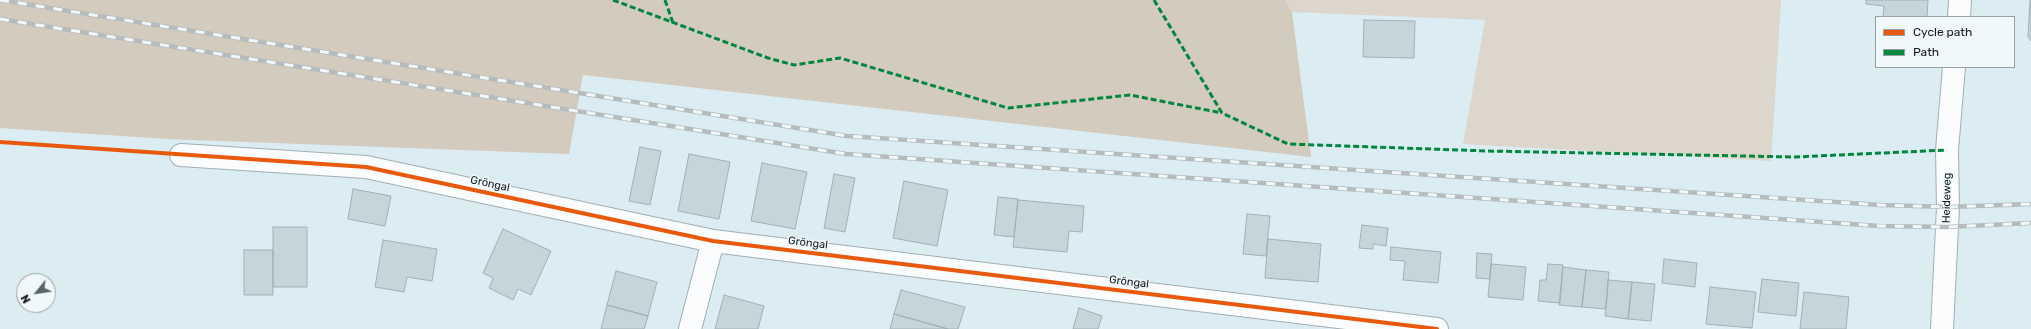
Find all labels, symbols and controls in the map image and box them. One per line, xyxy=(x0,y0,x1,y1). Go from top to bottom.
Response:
legend xyxy=(1875,16,2015,68)
text: Cycle path xyxy=(1913,25,1972,39)
text: Path xyxy=(1913,45,1939,59)
street label: Gröngal xyxy=(469,173,511,195)
street label: Heideweg xyxy=(1940,173,1954,223)
street label: Gröngal xyxy=(787,234,829,252)
north arrow xyxy=(16,273,56,313)
street label: Gröngal xyxy=(1108,273,1150,291)
text: N xyxy=(18,292,34,305)

